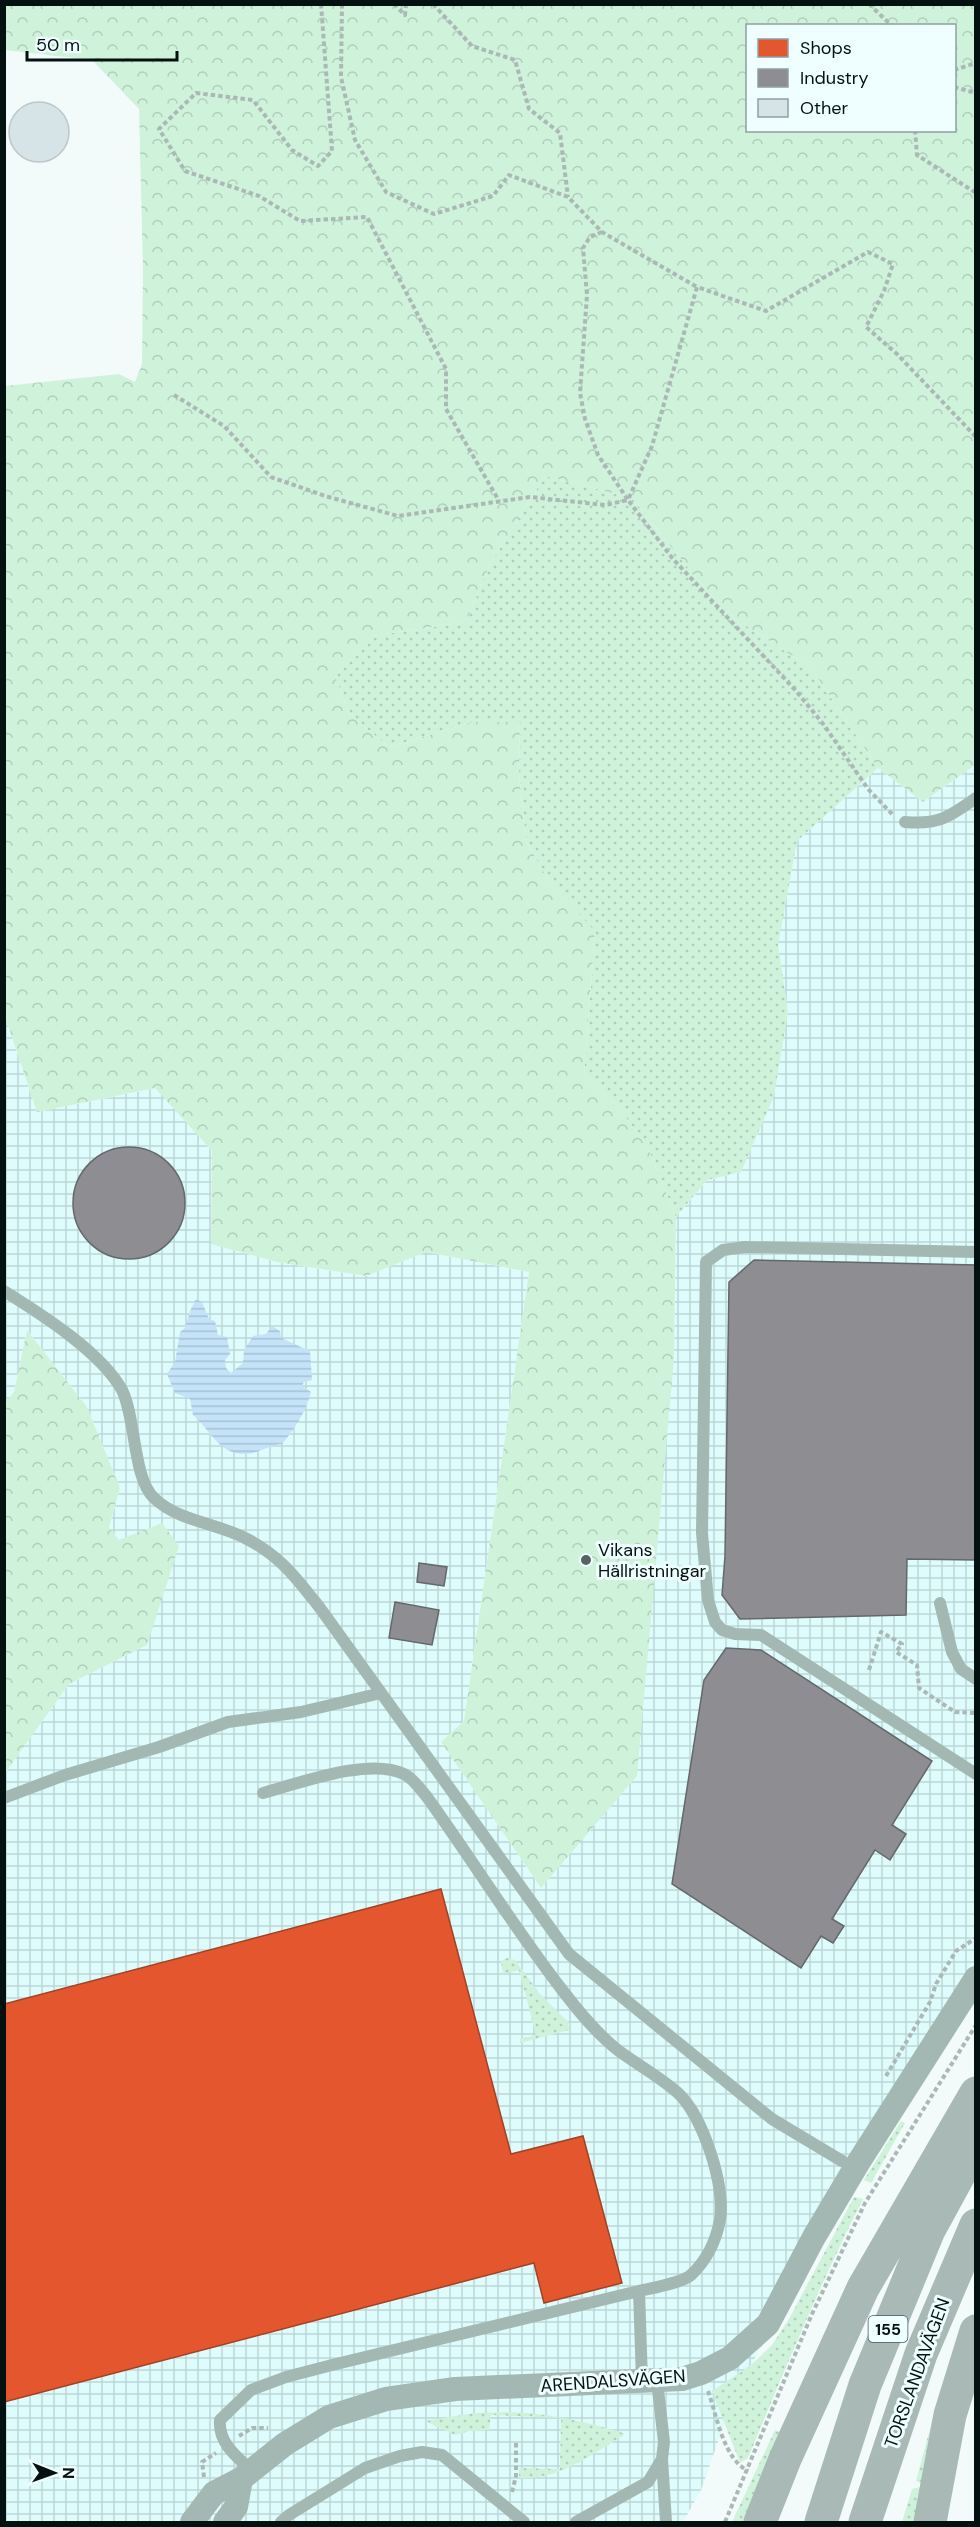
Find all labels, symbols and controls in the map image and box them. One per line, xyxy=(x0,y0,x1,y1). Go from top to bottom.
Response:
scale bar xyxy=(27,24,177,62)
legend xyxy=(746,24,956,132)
text: 50 m xyxy=(36,33,80,57)
text: Shops xyxy=(800,36,852,60)
text: Industry xyxy=(800,66,869,90)
text: Other xyxy=(800,96,849,120)
place label: Vikans Hällristningar xyxy=(598,1538,707,1583)
marker: Vikans Hällristningar xyxy=(579,1553,593,1567)
street label: TORSLANDAVÄGEN xyxy=(879,2295,955,2451)
road number: 155 xyxy=(868,2316,908,2342)
street label: ARENDALSVÄGEN xyxy=(540,2364,686,2398)
north arrow xyxy=(24,2443,84,2503)
text: N xyxy=(58,2467,79,2479)

